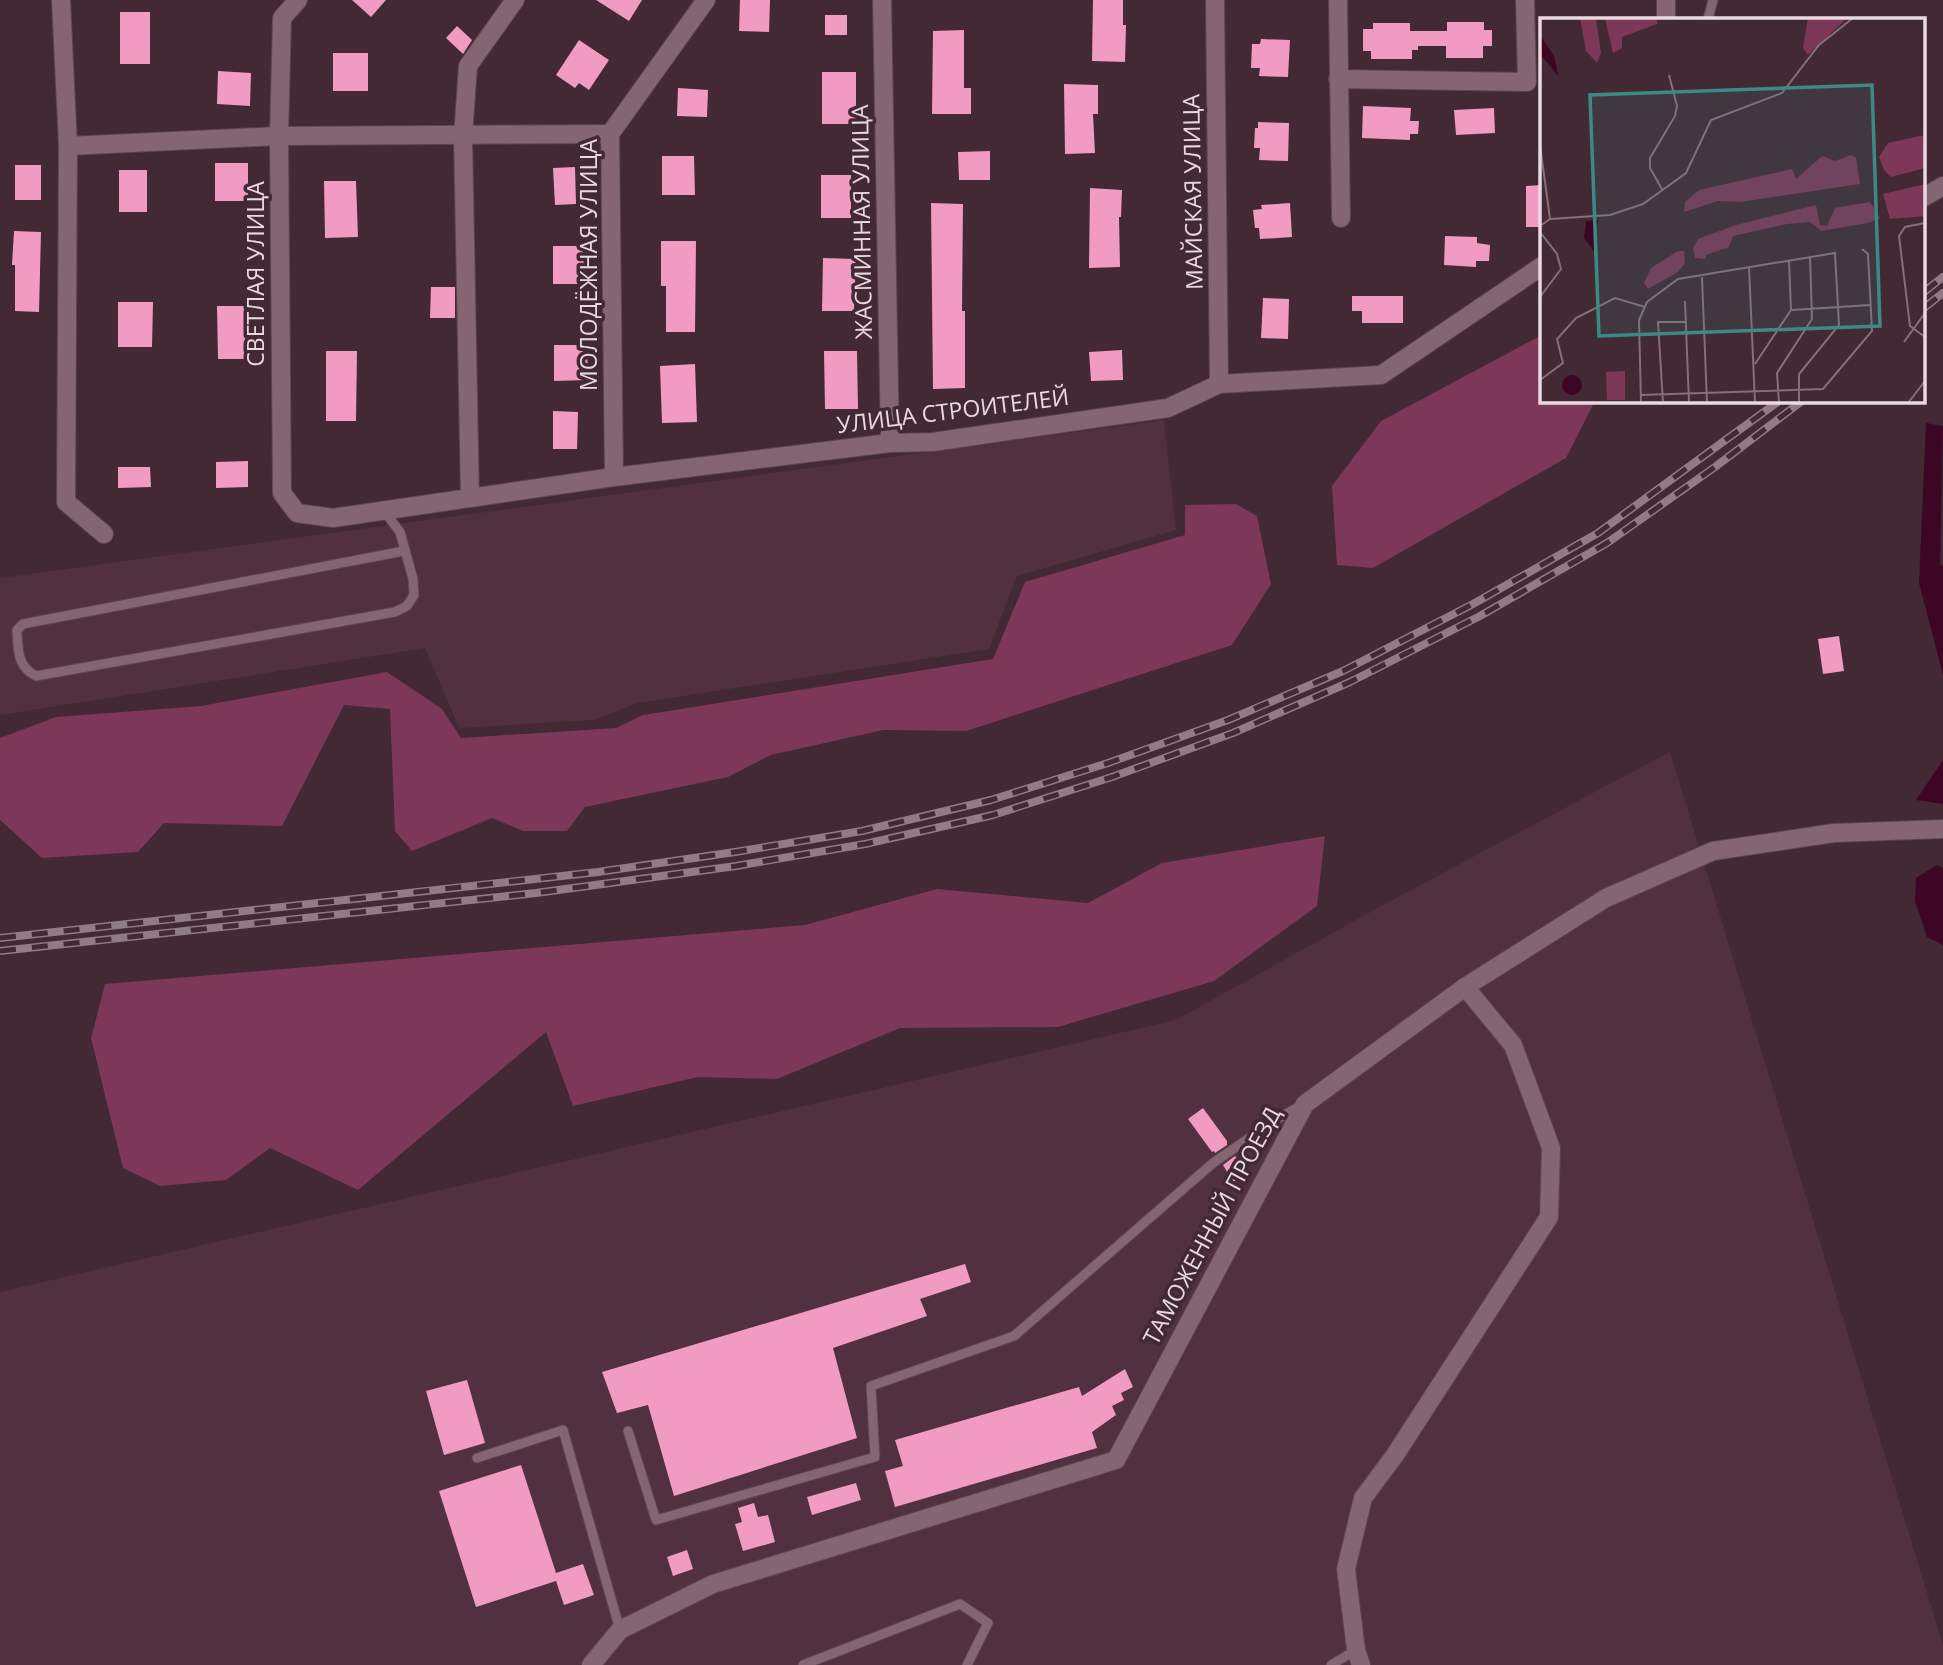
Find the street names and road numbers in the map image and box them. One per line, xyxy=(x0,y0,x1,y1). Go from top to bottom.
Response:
street label: МАЙСКАЯ УЛИЦА xyxy=(1174,93,1210,290)
street label: ЖАСМИННАЯ УЛИЦА xyxy=(843,104,879,340)
street label: МОЛОДЁЖНАЯ УЛИЦА xyxy=(572,139,604,391)
street label: СВЕТЛАЯ УЛИЦА xyxy=(239,181,271,367)
street label: УЛИЦА СТРОИТЕЛЕЙ xyxy=(835,380,1071,440)
street label: ТАМОЖЕННЫЙ ПРОЕЗД xyxy=(1135,1101,1288,1350)

